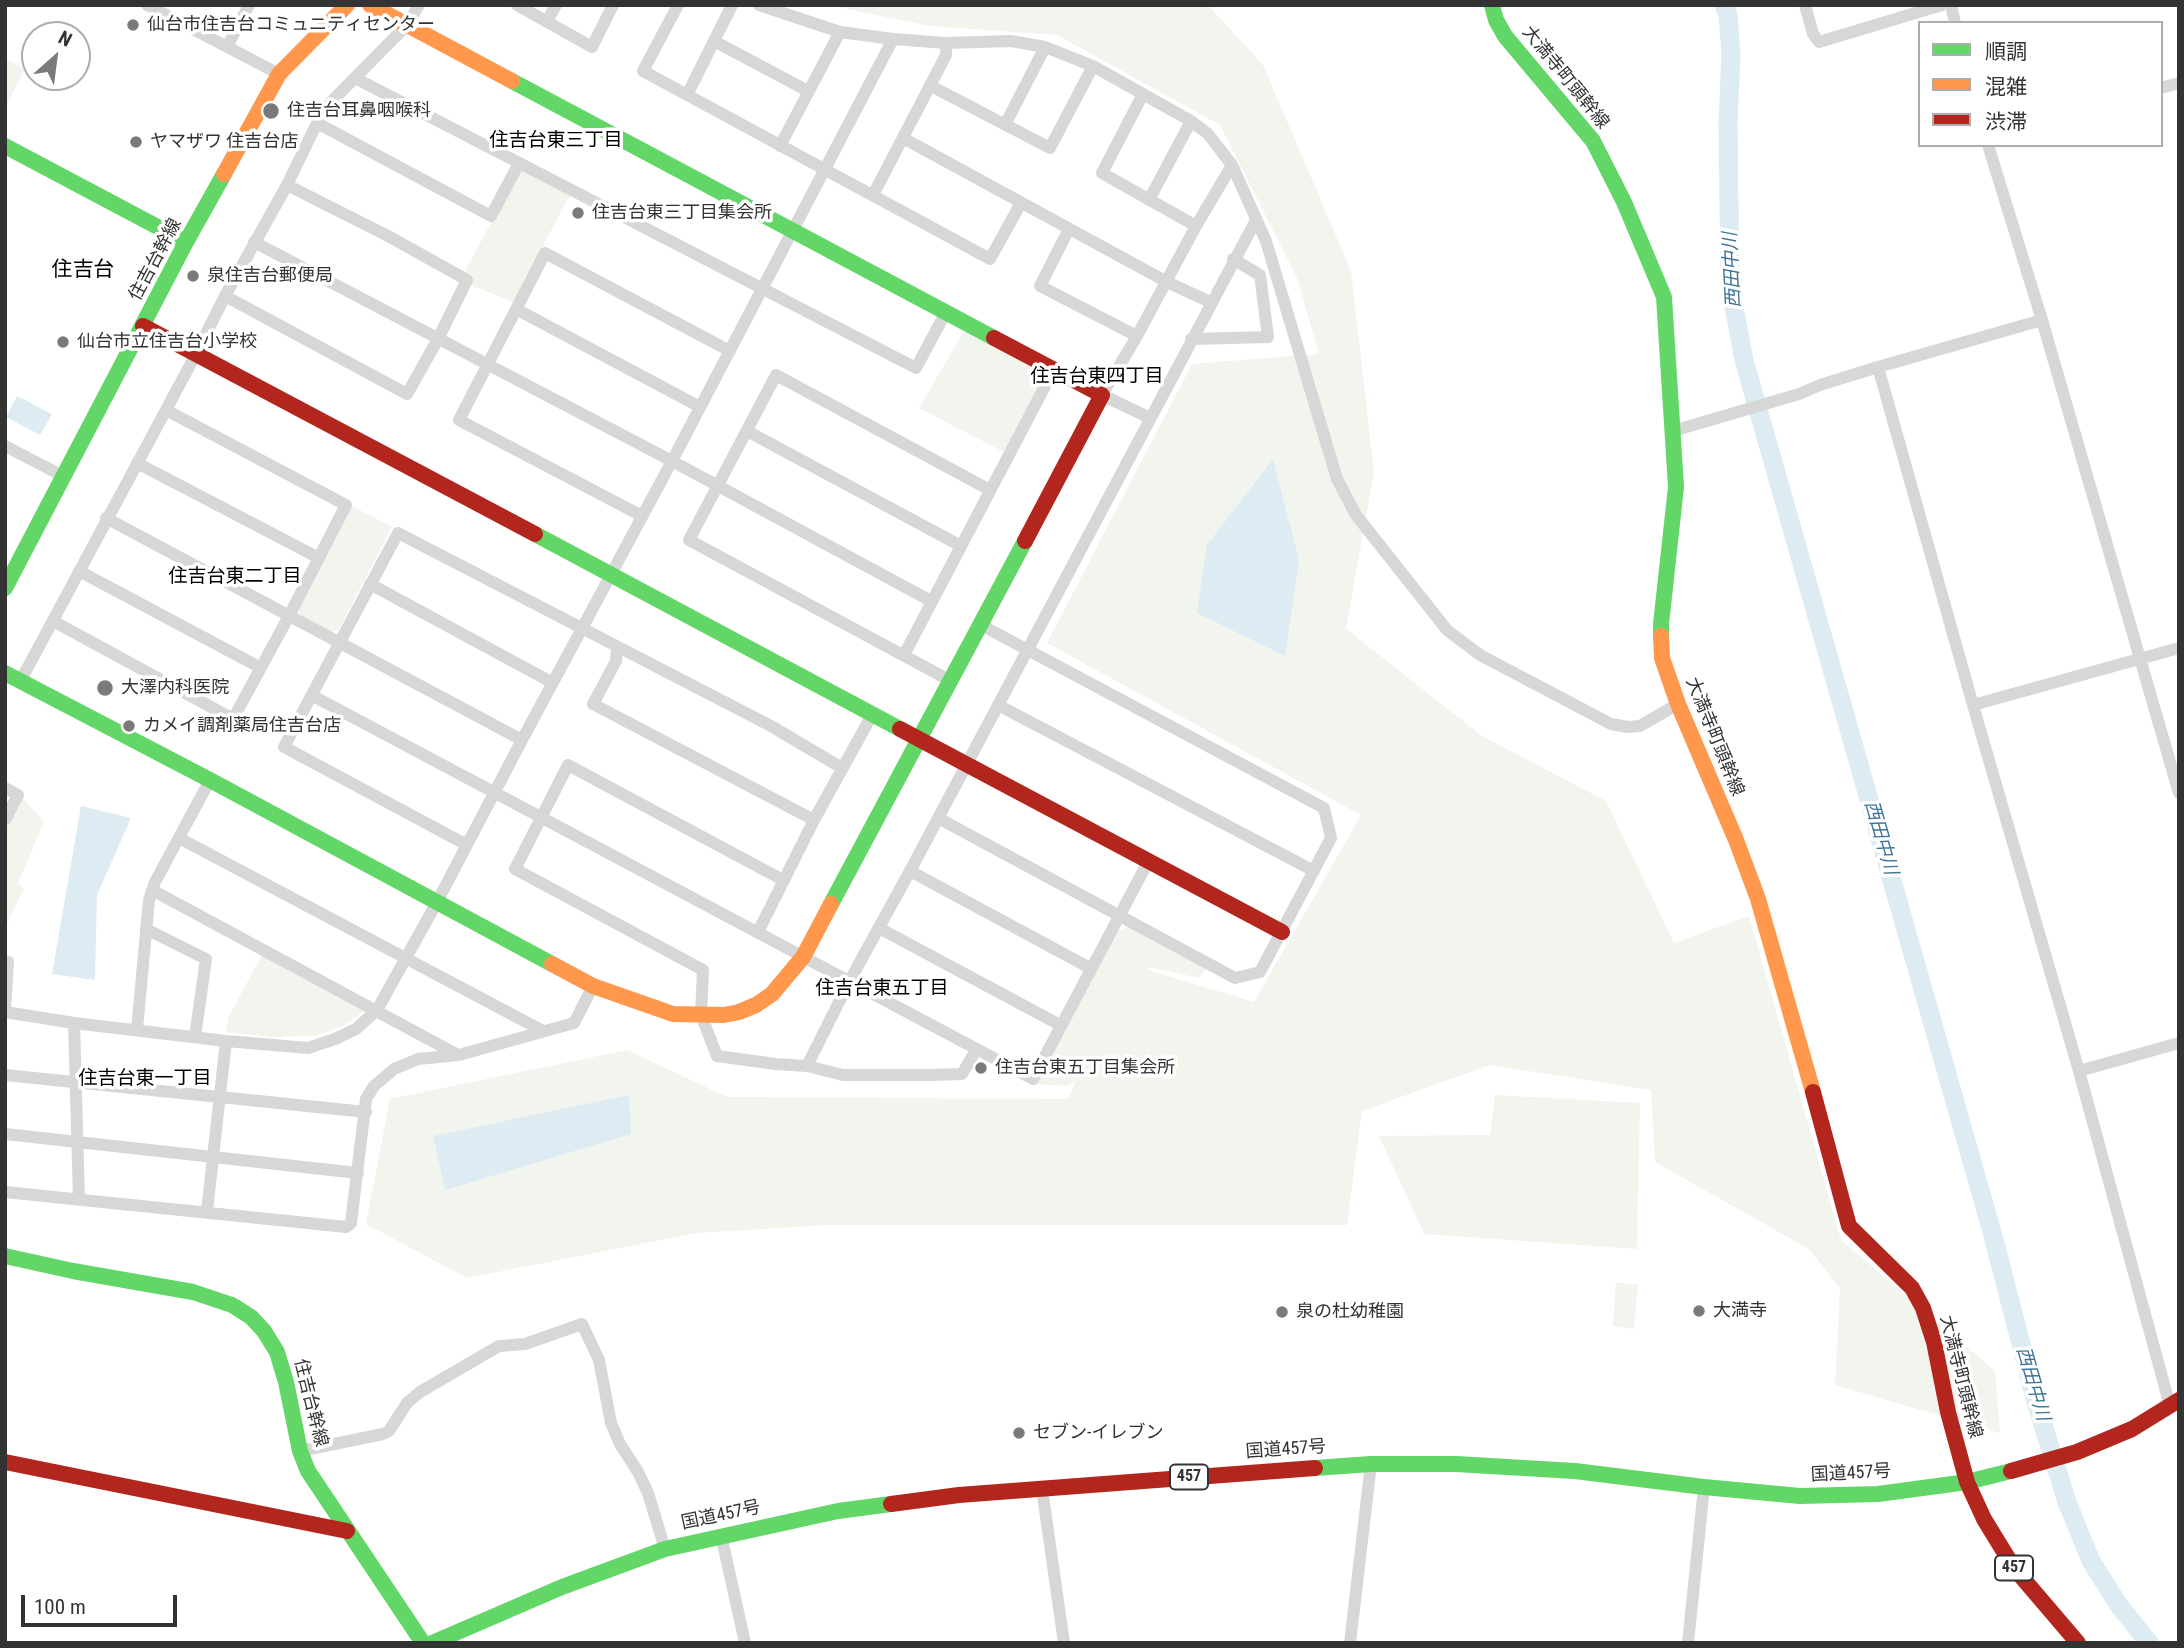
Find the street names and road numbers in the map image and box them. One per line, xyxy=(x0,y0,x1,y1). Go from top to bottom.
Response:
street label: 大満寺町頭幹線 xyxy=(1517,22,1613,134)
street label: 住吉台幹線 xyxy=(125,215,187,305)
street label: 大満寺町頭幹線 xyxy=(1680,675,1748,799)
street label: 大満寺町頭幹線 xyxy=(1934,1313,1986,1441)
street label: 住吉台幹線 xyxy=(289,1357,331,1449)
street label: 国道457号 xyxy=(1245,1436,1327,1464)
street label: 国道457号 xyxy=(1810,1461,1892,1487)
road number: 457 xyxy=(1170,1464,1208,1490)
street label: 国道457号 xyxy=(679,1497,763,1535)
road number: 457 xyxy=(1995,1556,2033,1580)

